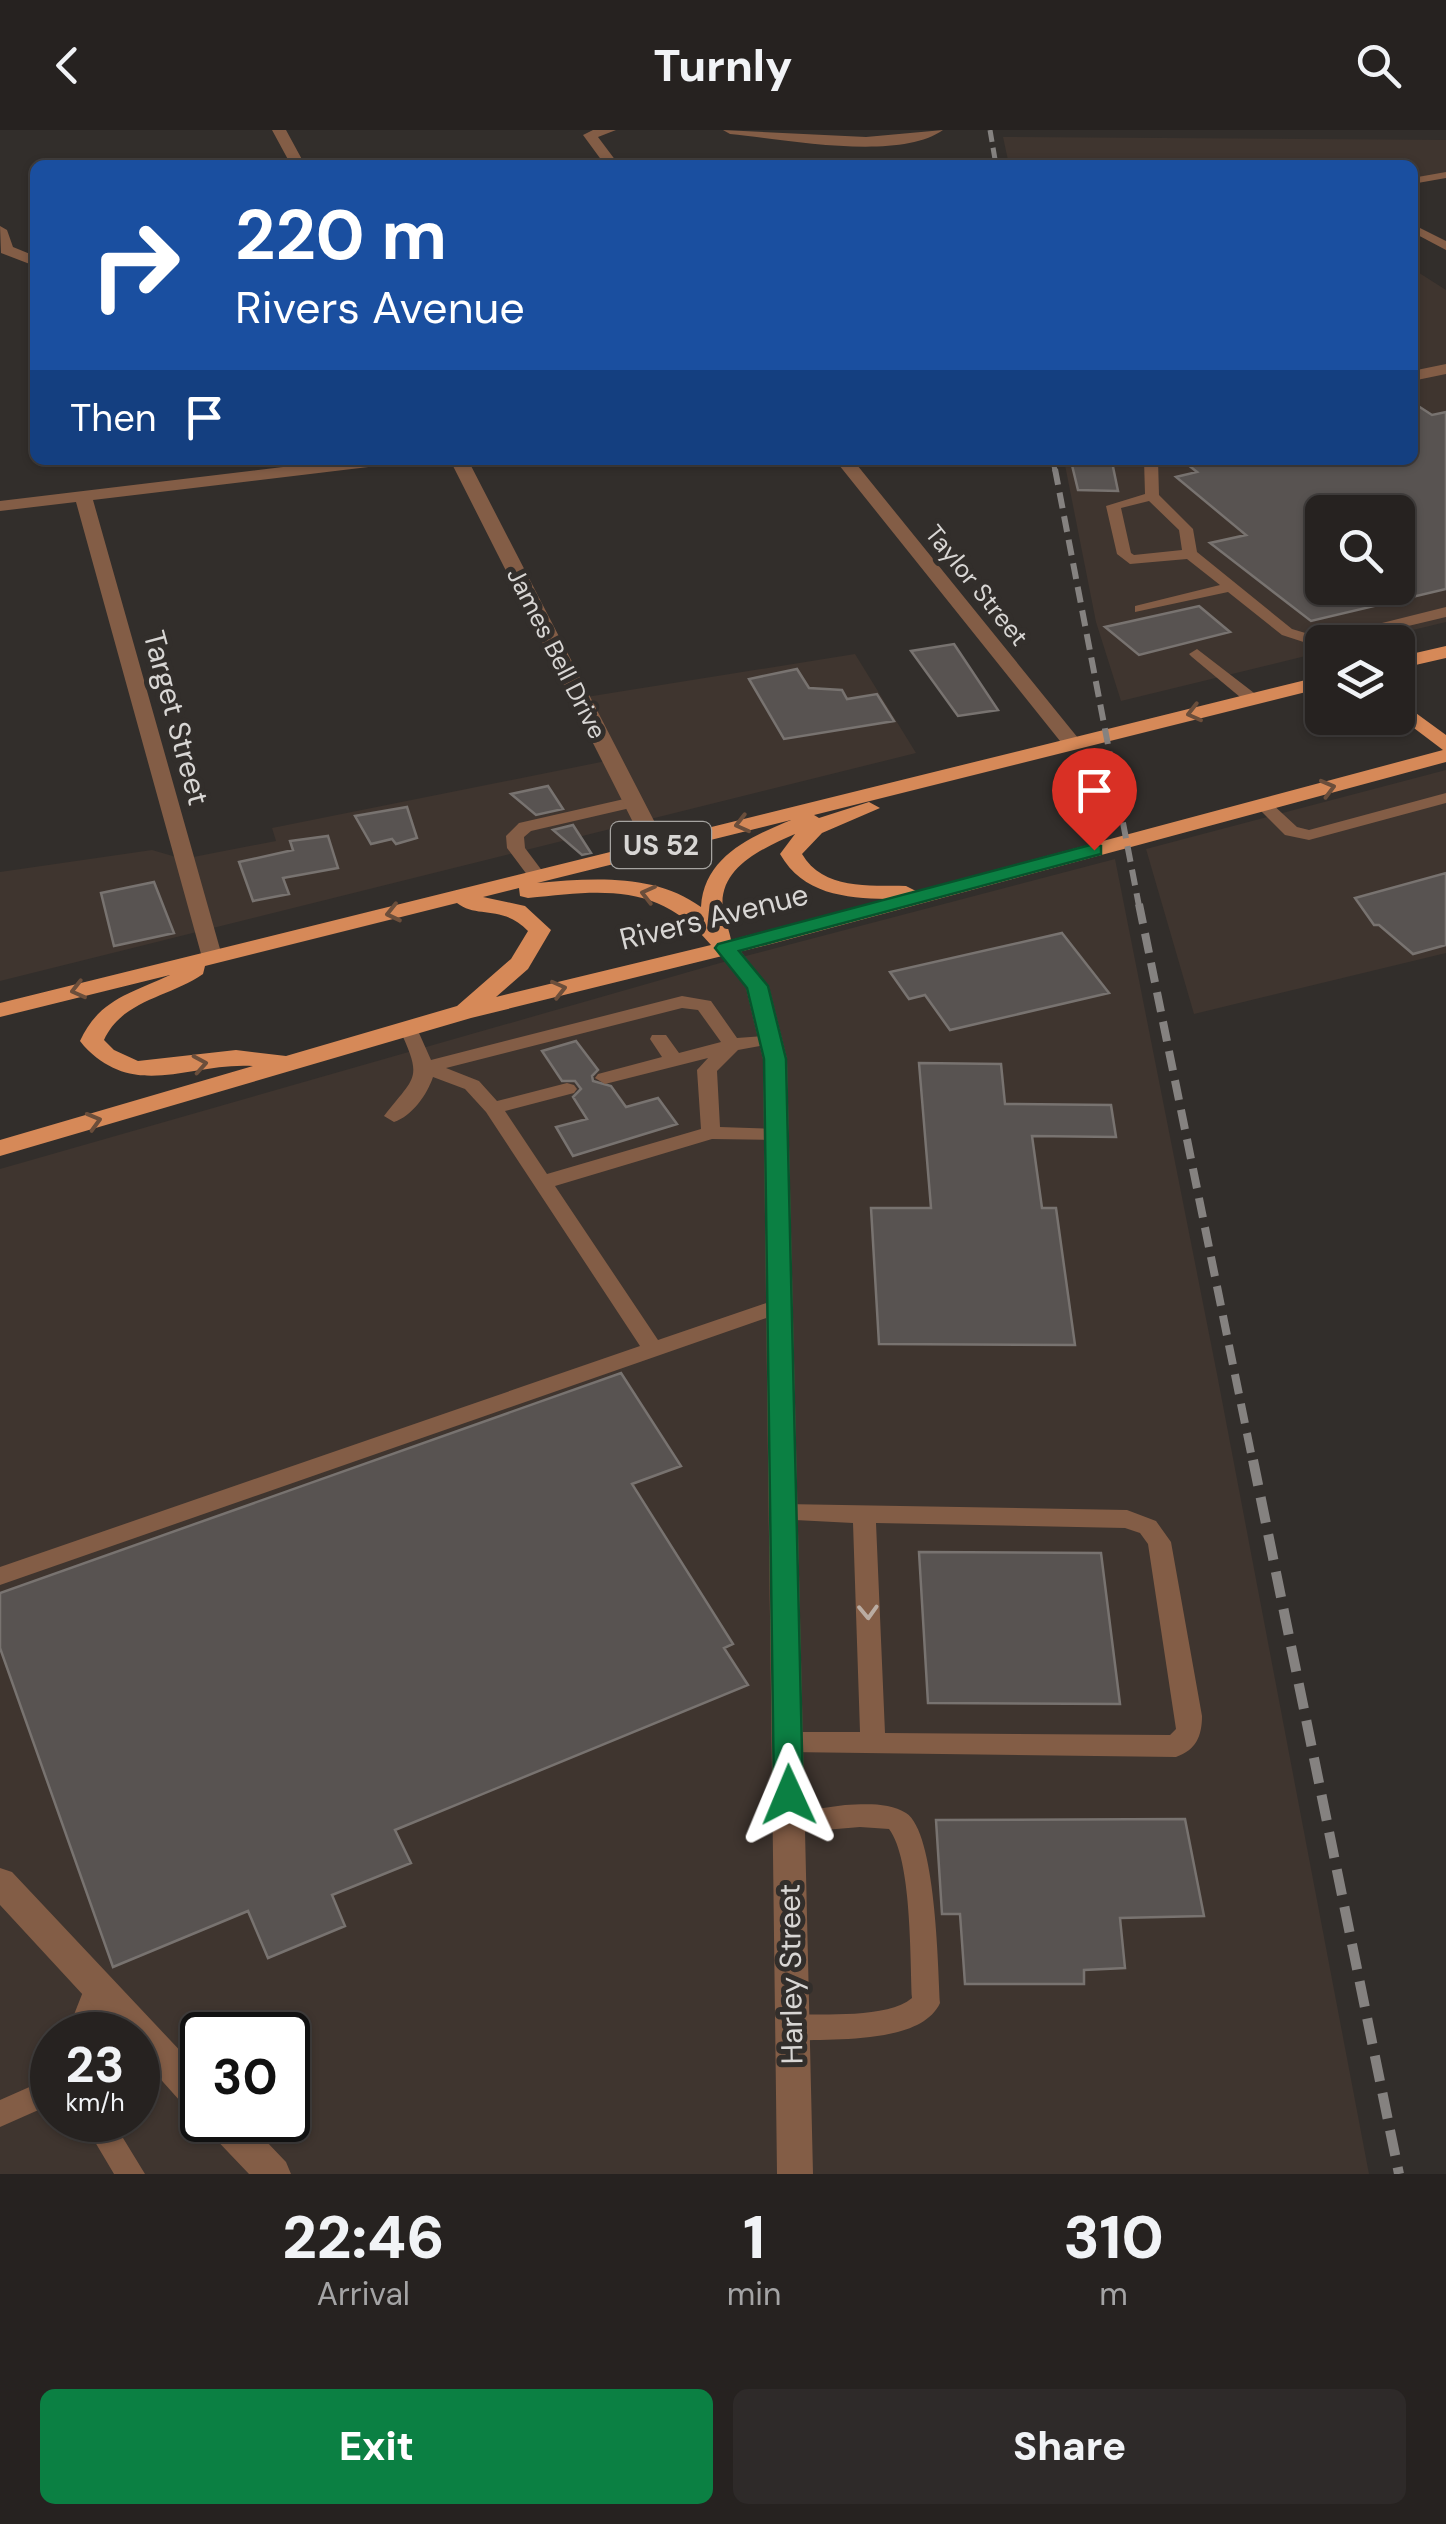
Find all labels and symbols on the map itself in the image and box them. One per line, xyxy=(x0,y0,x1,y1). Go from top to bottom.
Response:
street label: Taylor Street xyxy=(918,518,1036,653)
street label: James Bell Drive xyxy=(499,562,614,745)
street label: Target Street xyxy=(134,626,218,809)
one-way arrow xyxy=(1186,701,1203,722)
pin xyxy=(1052,748,1137,851)
one-way arrow xyxy=(1319,778,1336,799)
one-way arrow xyxy=(734,813,751,834)
road number: US 52 xyxy=(611,822,711,868)
street label: Rivers Avenue xyxy=(615,874,812,959)
one-way arrow xyxy=(640,885,657,906)
one-way arrow xyxy=(385,901,402,922)
one-way arrow xyxy=(70,979,87,1000)
one-way arrow xyxy=(550,979,567,1000)
one-way arrow xyxy=(192,1054,208,1075)
one-way arrow xyxy=(84,1112,101,1133)
one-way arrow xyxy=(857,1604,878,1620)
position arrow xyxy=(737,1743,841,1847)
street label: Harley Street xyxy=(769,1883,812,2065)
speed limit sign: 30 xyxy=(180,2012,310,2142)

